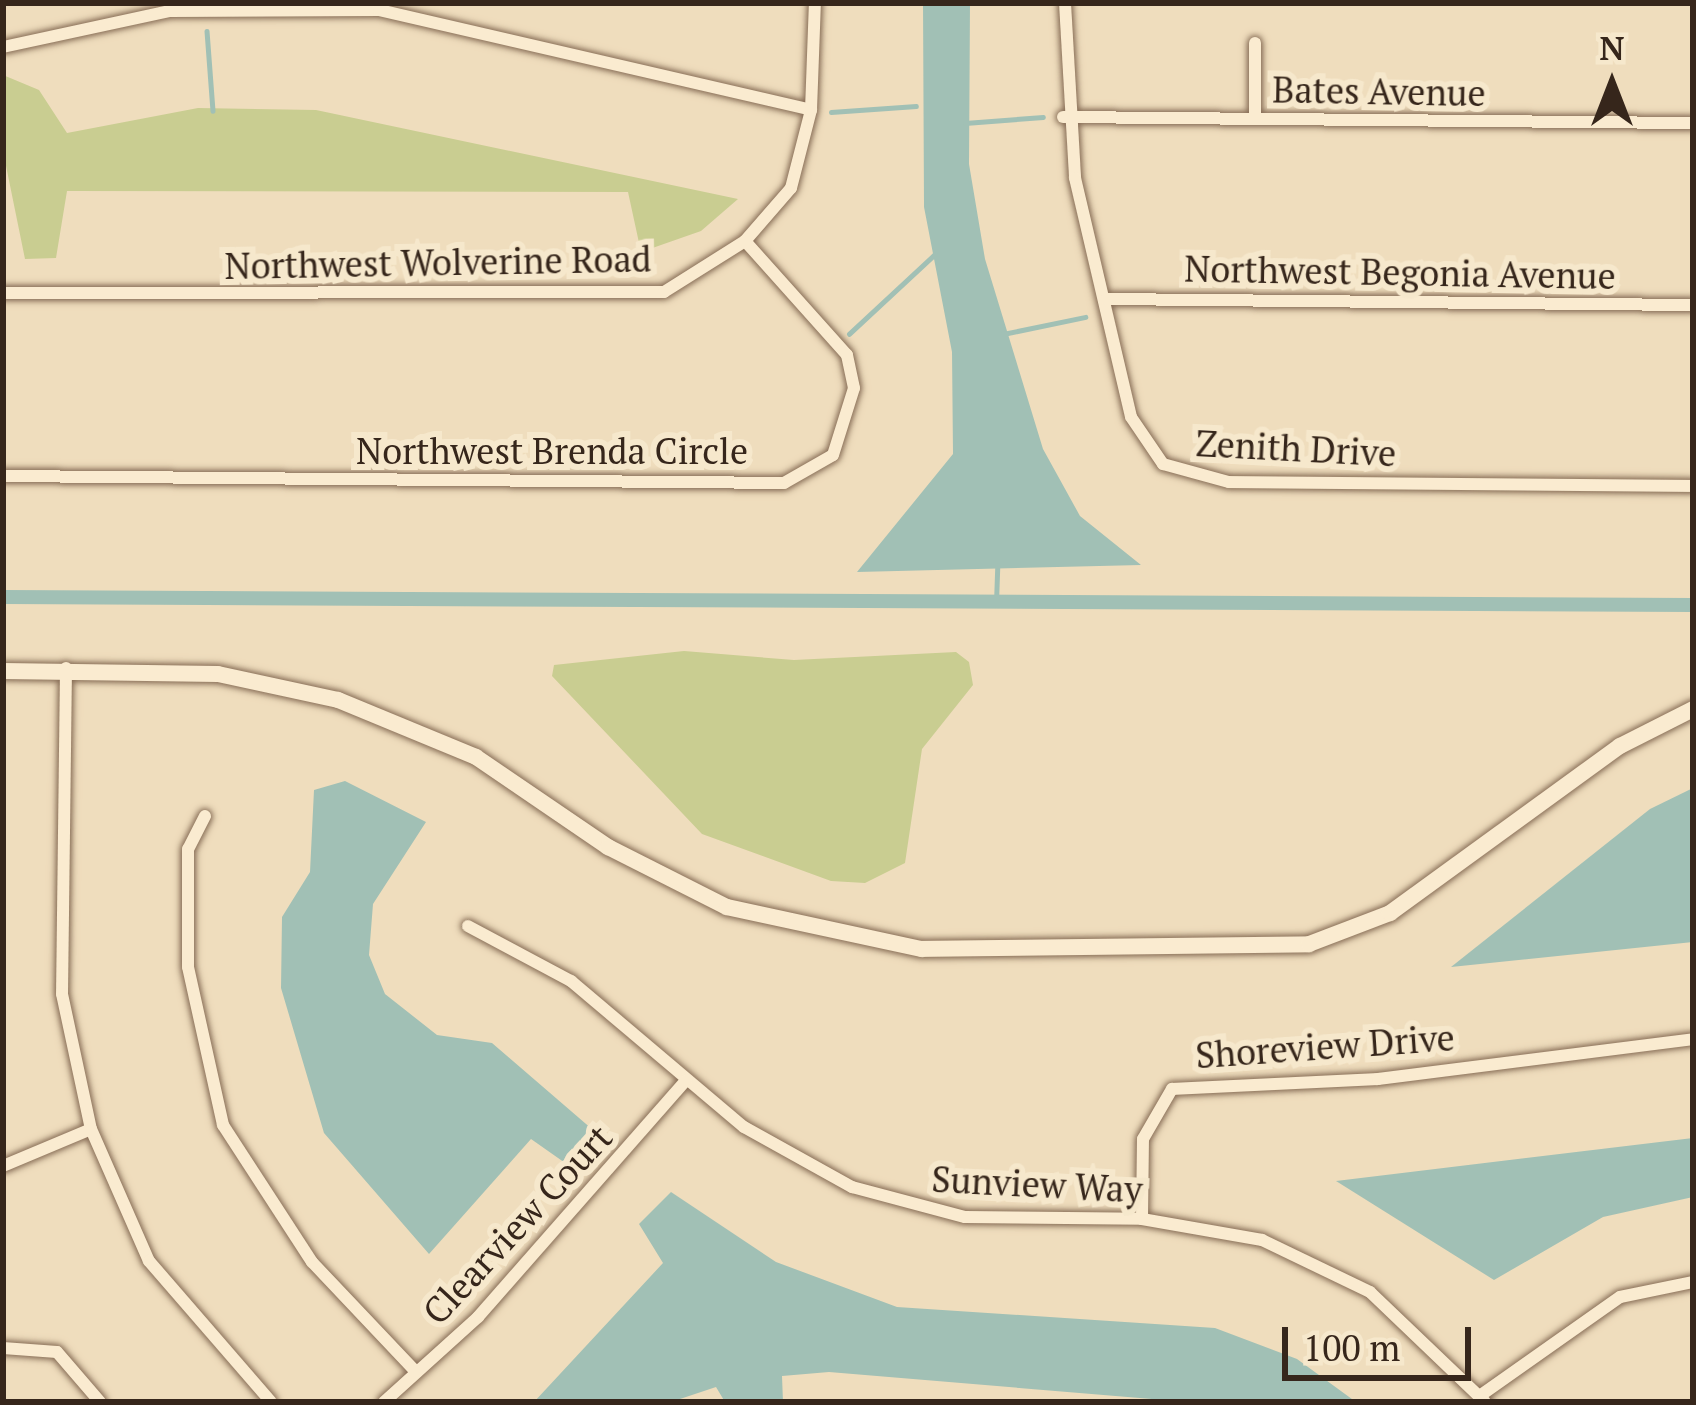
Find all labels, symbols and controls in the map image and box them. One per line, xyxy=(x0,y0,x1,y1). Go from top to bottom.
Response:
north arrow xyxy=(1552,24,1672,144)
text: N xyxy=(1599,26,1625,69)
street label: Bates Avenue xyxy=(1272,68,1486,114)
street label: Northwest Wolverine Road xyxy=(224,237,652,287)
street label: Northwest Begonia Avenue xyxy=(1184,247,1616,297)
street label: Zenith Drive xyxy=(1195,421,1397,475)
street label: Northwest Brenda Circle xyxy=(356,429,748,473)
street label: Shoreview Drive xyxy=(1194,1015,1456,1077)
street label: Clearview Court xyxy=(414,1115,620,1333)
street label: Sunview Way xyxy=(930,1157,1144,1211)
scale bar xyxy=(1288,1303,1477,1377)
text: 100 m xyxy=(1303,1324,1400,1371)

